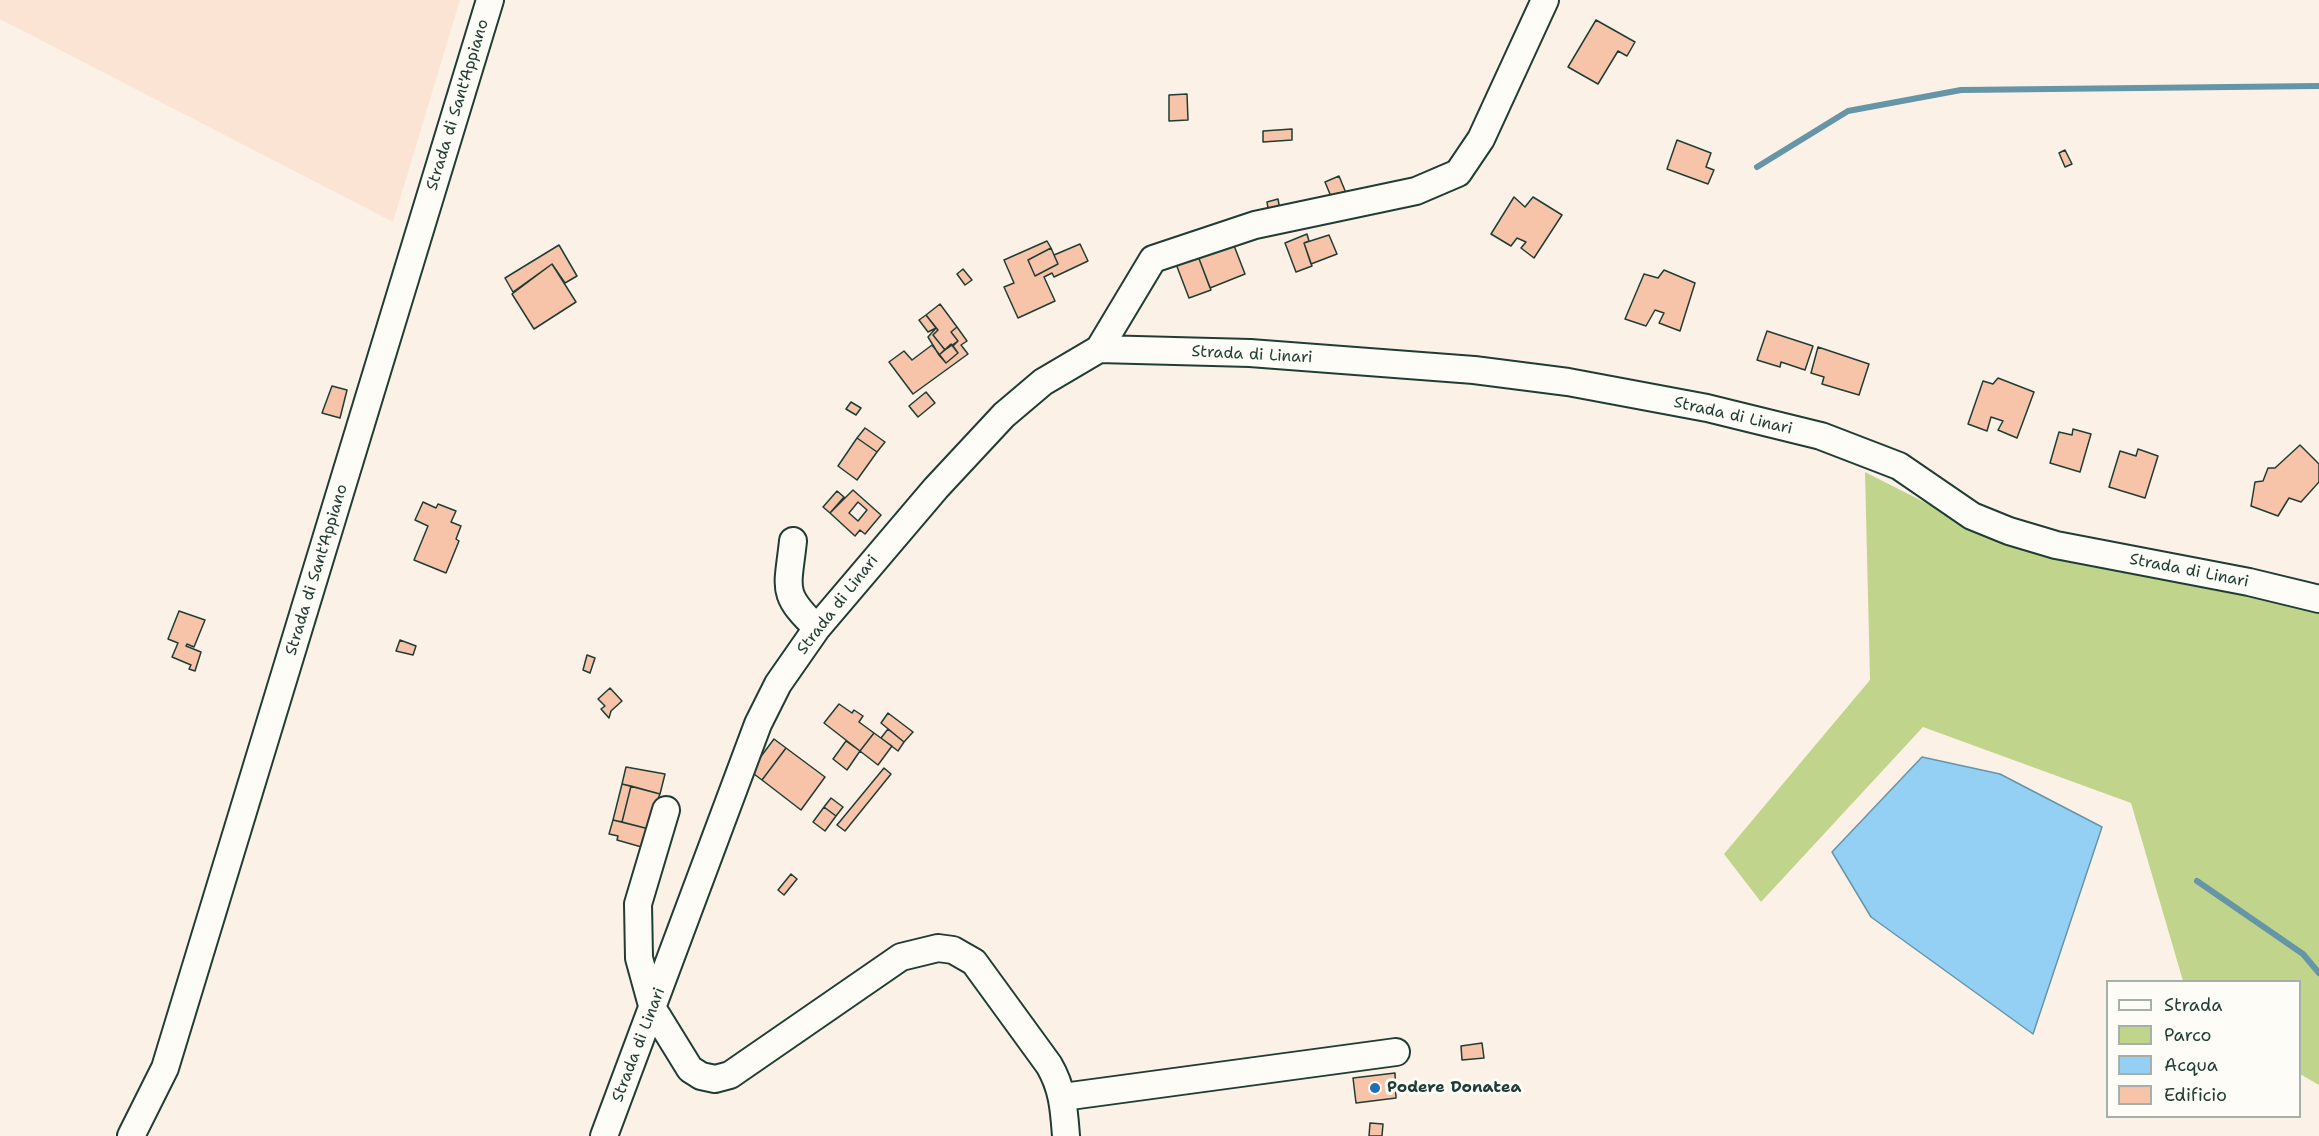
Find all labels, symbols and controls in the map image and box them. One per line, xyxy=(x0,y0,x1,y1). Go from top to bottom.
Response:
street label: Strada di Sant'Appiano xyxy=(423,17,493,193)
street label: Strada di Linari xyxy=(1191,342,1313,368)
street label: Strada di Linari xyxy=(1672,393,1794,439)
street label: Strada di Sant'Appiano xyxy=(282,482,352,658)
street label: Strada di Linari xyxy=(2128,550,2250,592)
street label: Strada di Linari xyxy=(793,551,883,659)
legend xyxy=(2106,980,2301,1118)
street label: Strada di Linari xyxy=(608,985,670,1105)
text: Strada xyxy=(2164,993,2223,1017)
text: Parco xyxy=(2164,1023,2212,1047)
text: Acqua xyxy=(2164,1053,2218,1077)
place label: Podere Donatea xyxy=(1387,1078,1521,1098)
marker: Podere Donatea xyxy=(1368,1081,1382,1095)
text: Edificio xyxy=(2164,1083,2227,1107)

